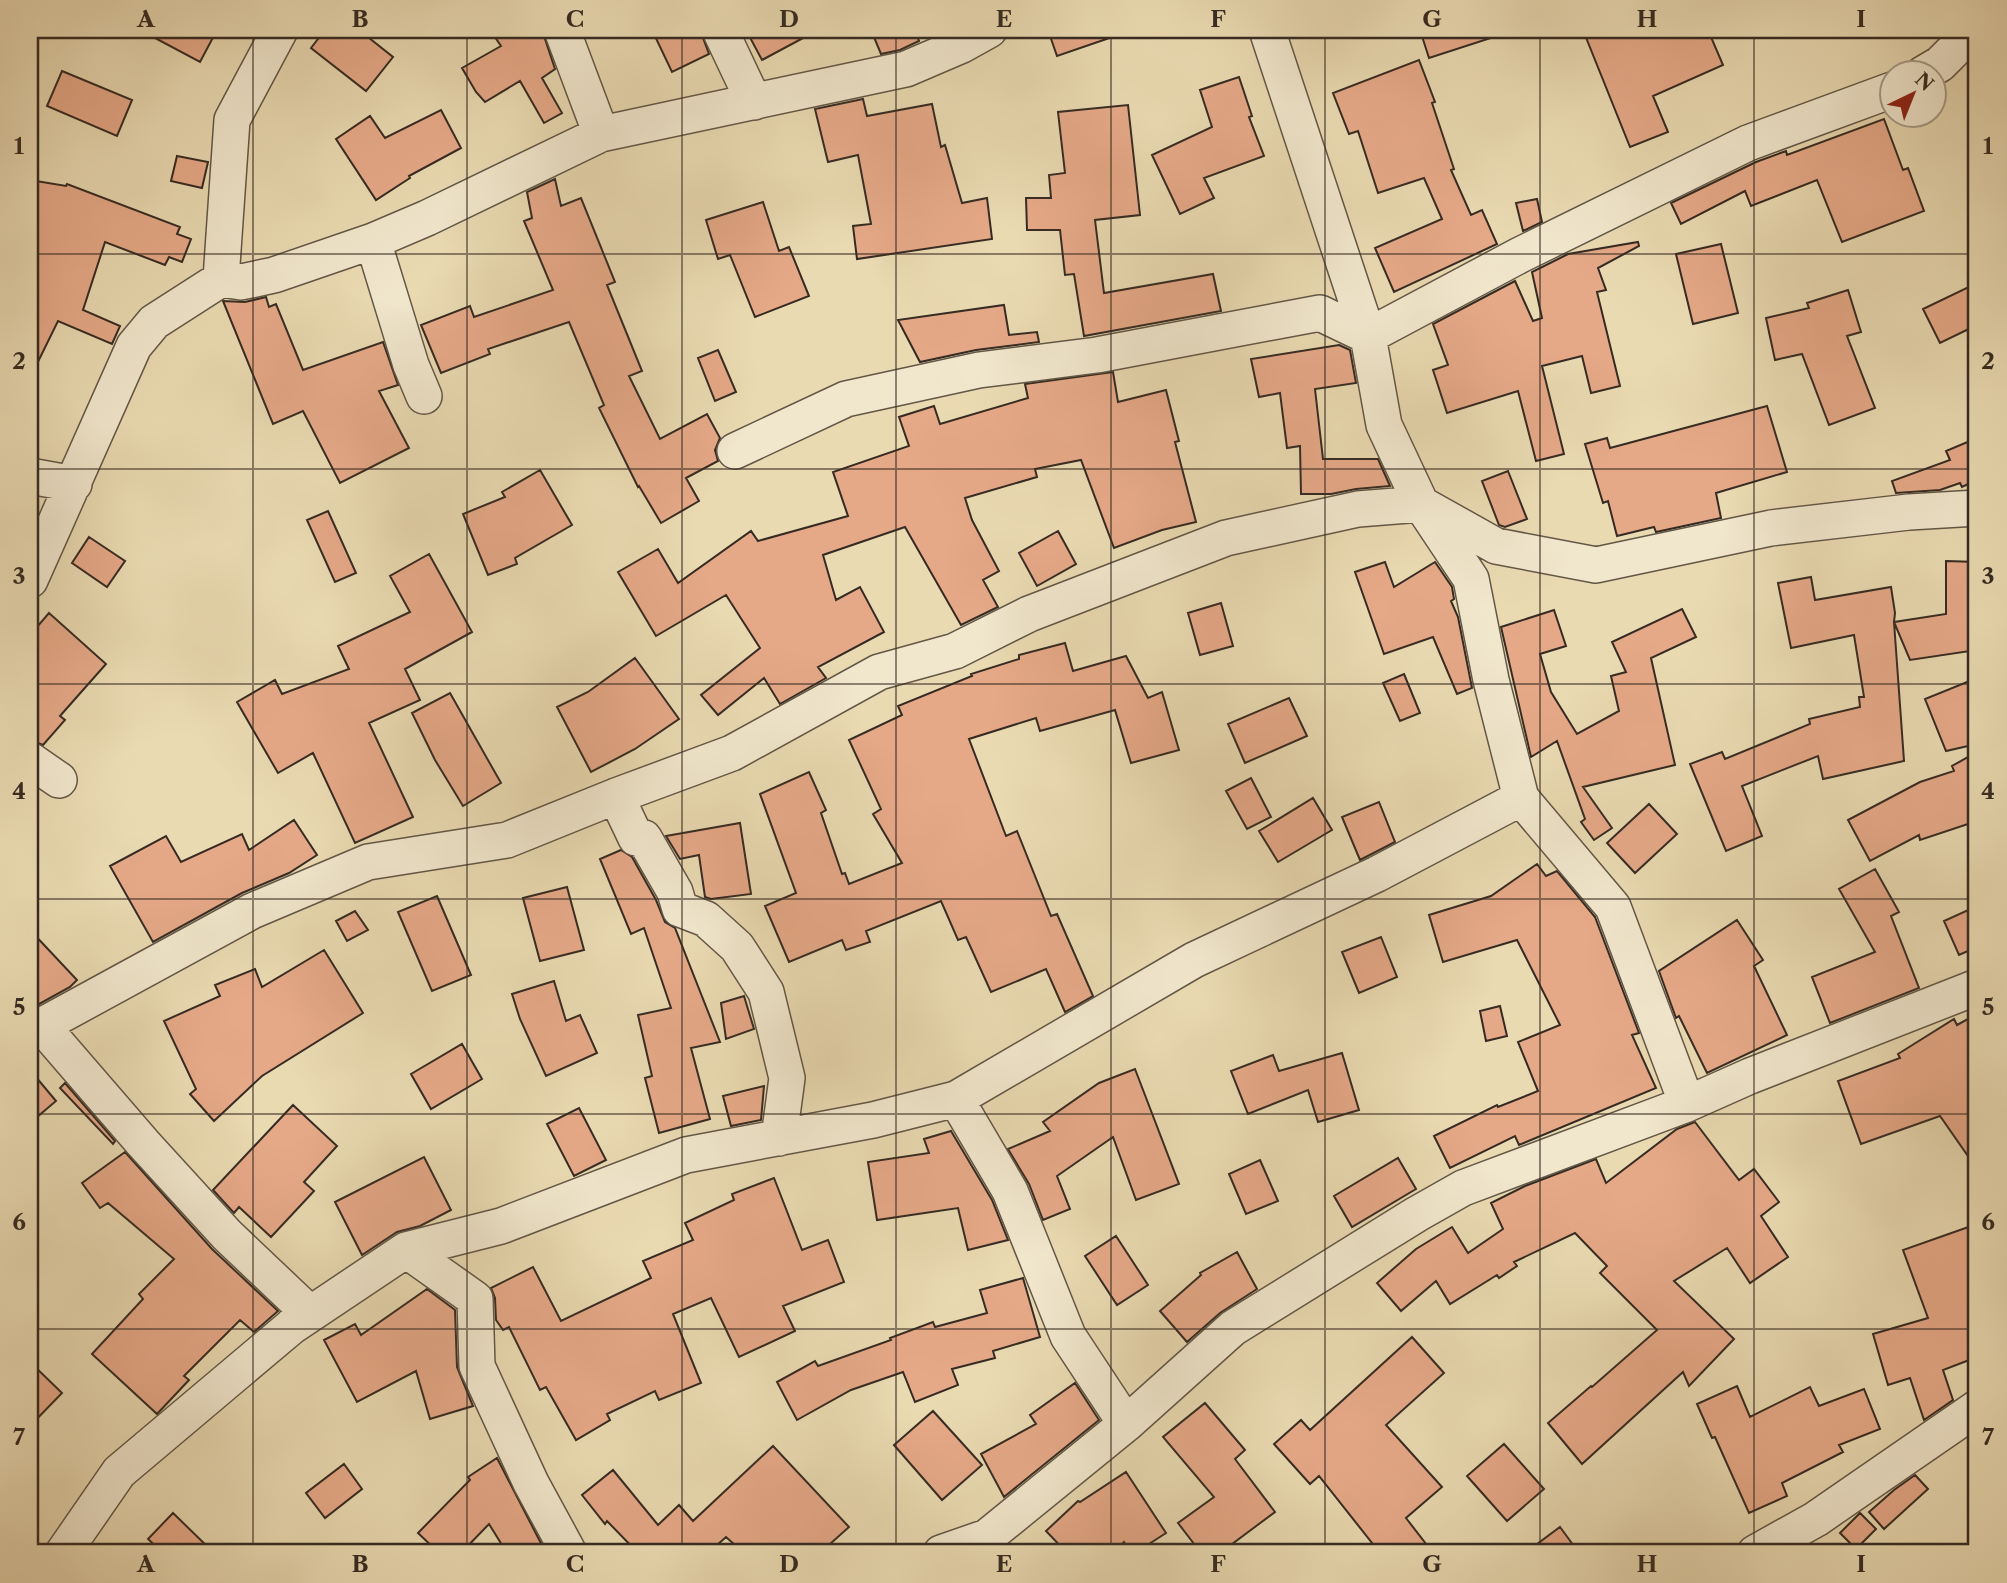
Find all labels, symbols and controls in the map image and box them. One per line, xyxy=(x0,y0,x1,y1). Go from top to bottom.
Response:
text: A xyxy=(136,5,156,33)
text: B xyxy=(351,5,369,33)
text: C xyxy=(566,5,584,33)
text: D xyxy=(779,5,799,33)
text: E xyxy=(996,5,1012,33)
text: F xyxy=(1210,5,1226,33)
text: G xyxy=(1422,5,1442,33)
text: H xyxy=(1637,5,1658,33)
text: I xyxy=(1856,5,1866,33)
north arrow xyxy=(1878,60,1948,130)
text: N xyxy=(1910,68,1938,96)
text: 1 xyxy=(14,132,25,160)
text: 1 xyxy=(1983,132,1994,160)
text: 2 xyxy=(12,347,26,375)
text: 2 xyxy=(1981,347,1995,375)
text: 3 xyxy=(13,562,26,590)
text: 3 xyxy=(1982,562,1995,590)
text: 4 xyxy=(12,777,26,805)
text: 4 xyxy=(1981,777,1995,805)
text: 5 xyxy=(13,993,25,1021)
text: 5 xyxy=(1982,993,1994,1021)
text: 6 xyxy=(12,1208,26,1236)
text: 6 xyxy=(1981,1208,1995,1236)
text: 7 xyxy=(13,1423,25,1451)
text: 7 xyxy=(1982,1423,1994,1451)
text: A xyxy=(136,1550,156,1578)
text: B xyxy=(351,1550,369,1578)
text: C xyxy=(566,1550,584,1578)
text: D xyxy=(779,1550,799,1578)
text: E xyxy=(996,1550,1012,1578)
text: F xyxy=(1210,1550,1226,1578)
text: G xyxy=(1422,1550,1442,1578)
text: H xyxy=(1637,1550,1658,1578)
text: I xyxy=(1856,1550,1866,1578)

